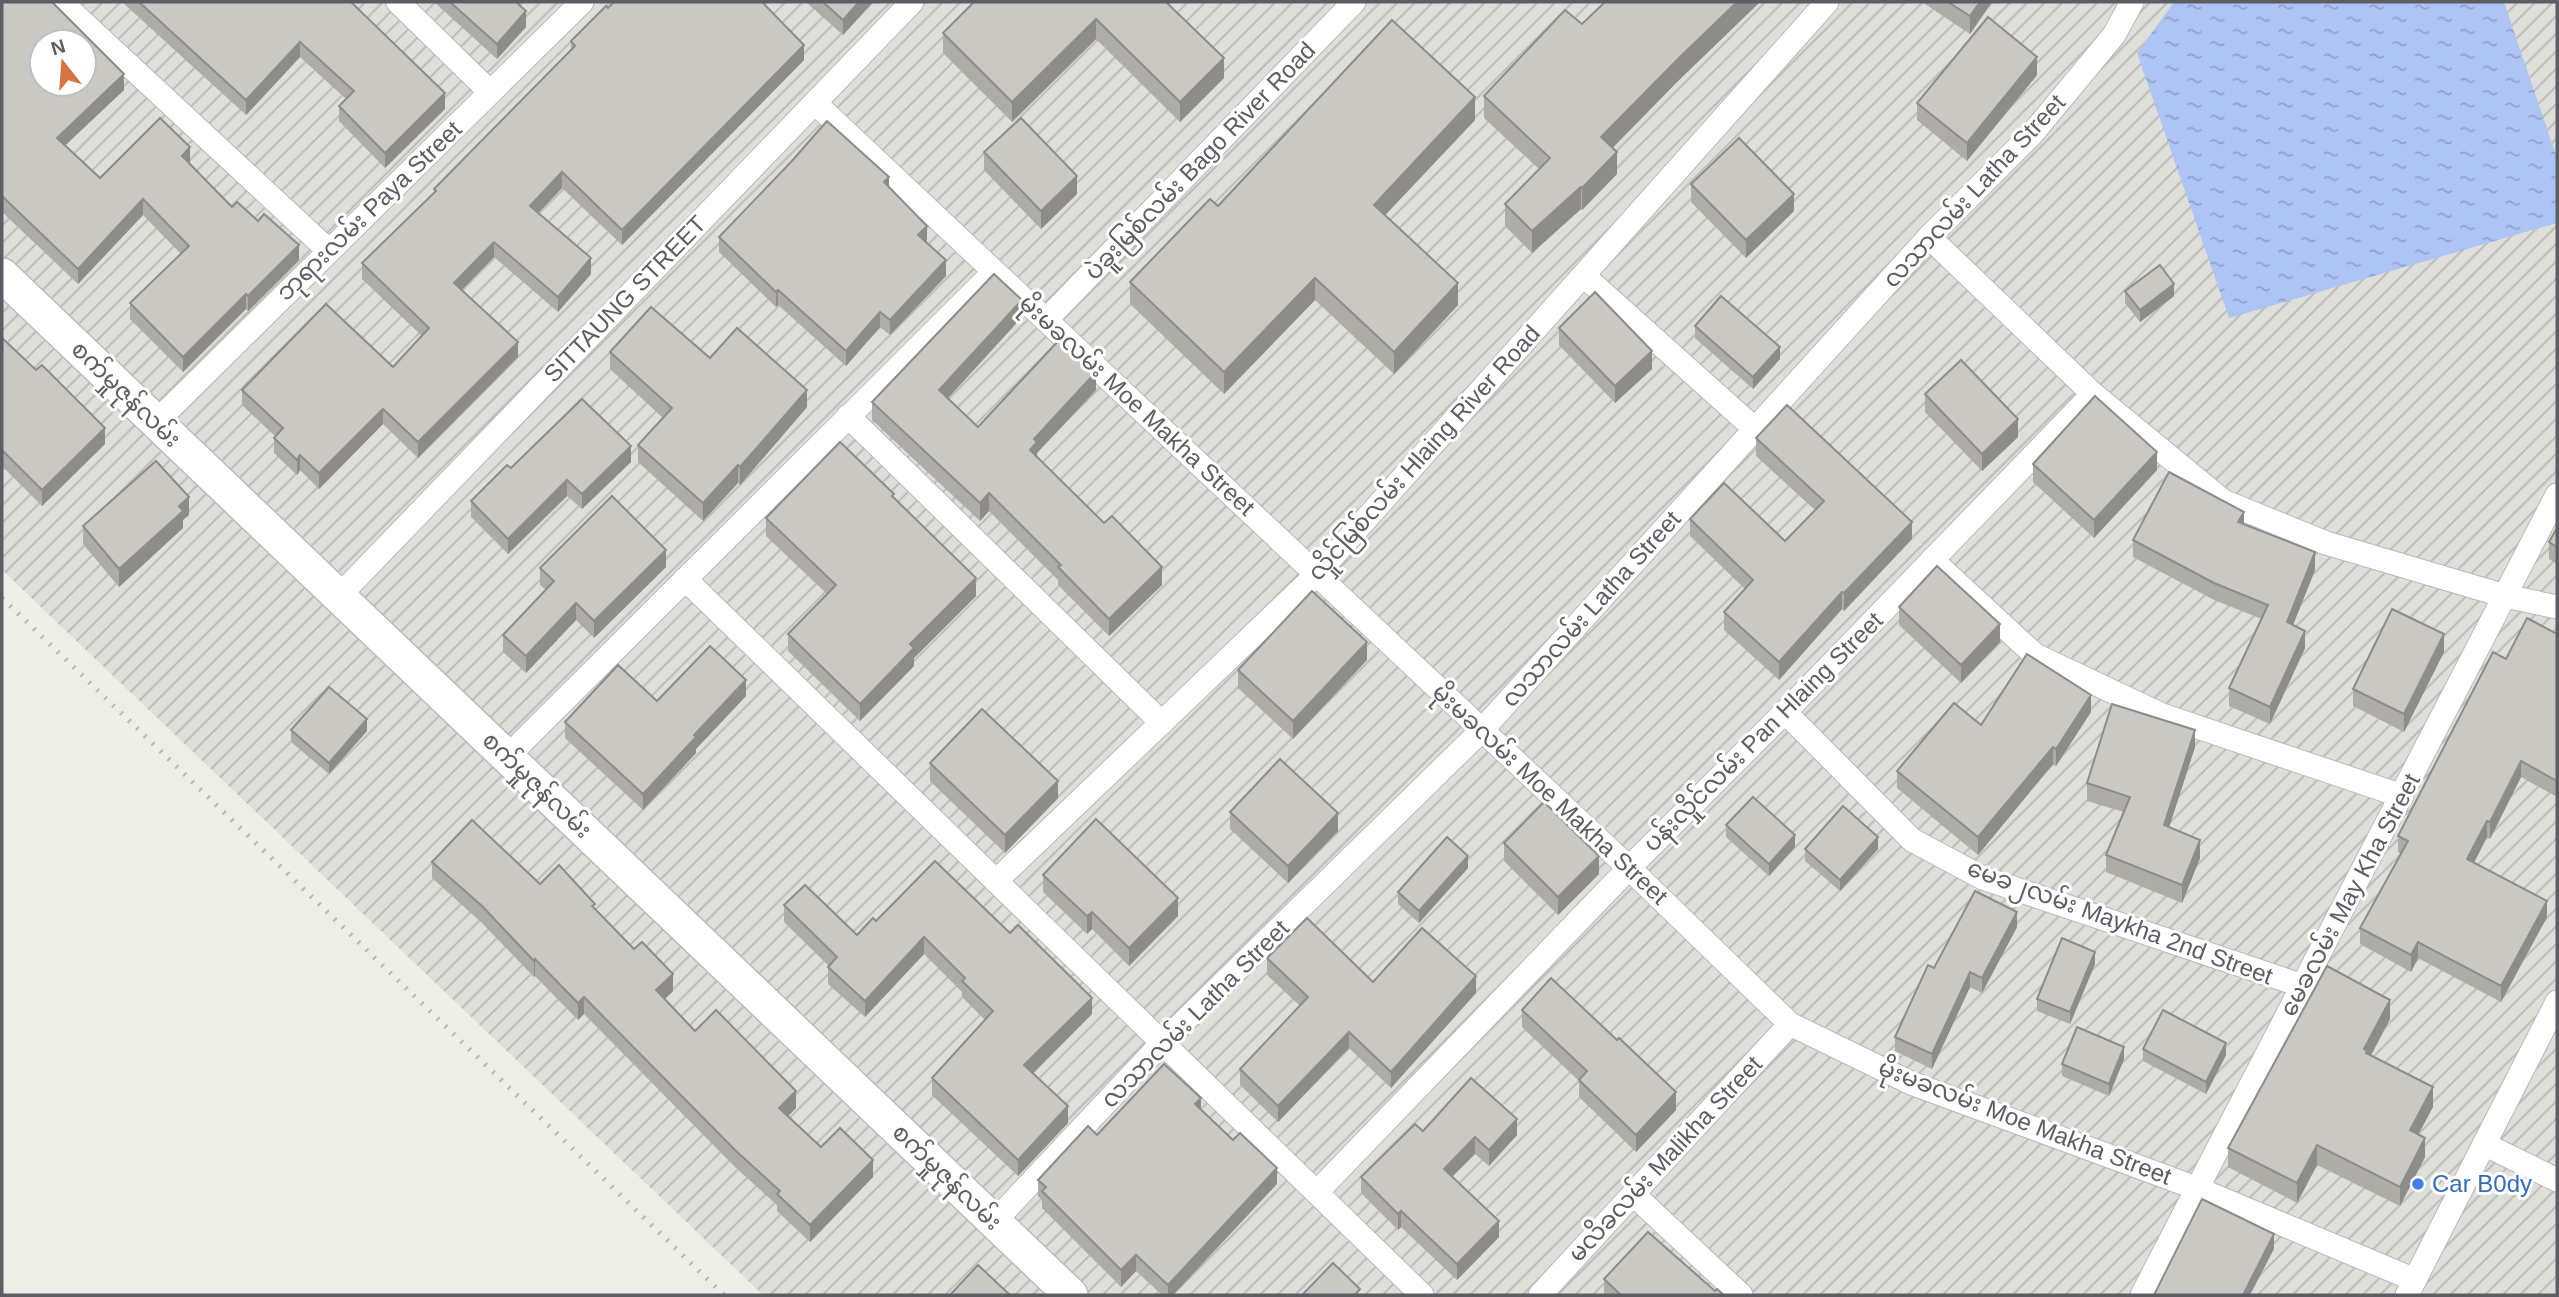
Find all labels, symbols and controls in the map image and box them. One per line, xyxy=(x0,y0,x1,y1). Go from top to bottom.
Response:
north arrow xyxy=(28,28,98,98)
text: N xyxy=(49,35,68,59)
street label: ပဲခူးမြစ်လမ်း Bago River Road xyxy=(1077,35,1325,289)
street label: လသာလမ်း Latha Street xyxy=(1876,87,2070,293)
street label: ဘုရားလမ်း Paya Street xyxy=(269,114,471,310)
street label: SITTAUNG STREET xyxy=(538,210,711,387)
street label: မိုးမခလမ်း Moe Makha Street xyxy=(1010,287,1262,525)
street label: လှိုင်မြစ်လမ်း Hlaing River Road xyxy=(1301,318,1550,590)
street label: စက်မှုဇုန်လမ်း xyxy=(62,334,188,457)
street label: လသာလမ်း Latha Street xyxy=(1494,504,1686,712)
street label: ပန်းလှိုင်လမ်း Pan Hlaing Street xyxy=(1636,605,1892,861)
street label: မိုးမခလမ်း Moe Makha Street xyxy=(1423,676,1675,914)
street label: စက်မှုဇုန်လမ်း xyxy=(473,725,599,848)
street label: မေခလမ်း May Kha Street xyxy=(2272,768,2425,1021)
street label: မေခ၂လမ်း Maykha 2nd Street xyxy=(1962,852,2278,995)
street label: လသာလမ်း Latha Street xyxy=(1094,913,1294,1113)
street label: မလိခလမ်း Malikha Street xyxy=(1561,1049,1767,1267)
street label: မိုးမခလမ်း Moe Makha Street xyxy=(1873,1051,2176,1196)
street label: စက်မှုဇုန်လမ်း xyxy=(883,1117,1009,1240)
place label: Car B0dy xyxy=(2432,1170,2532,1197)
marker: Car B0dy xyxy=(2410,1176,2426,1192)

